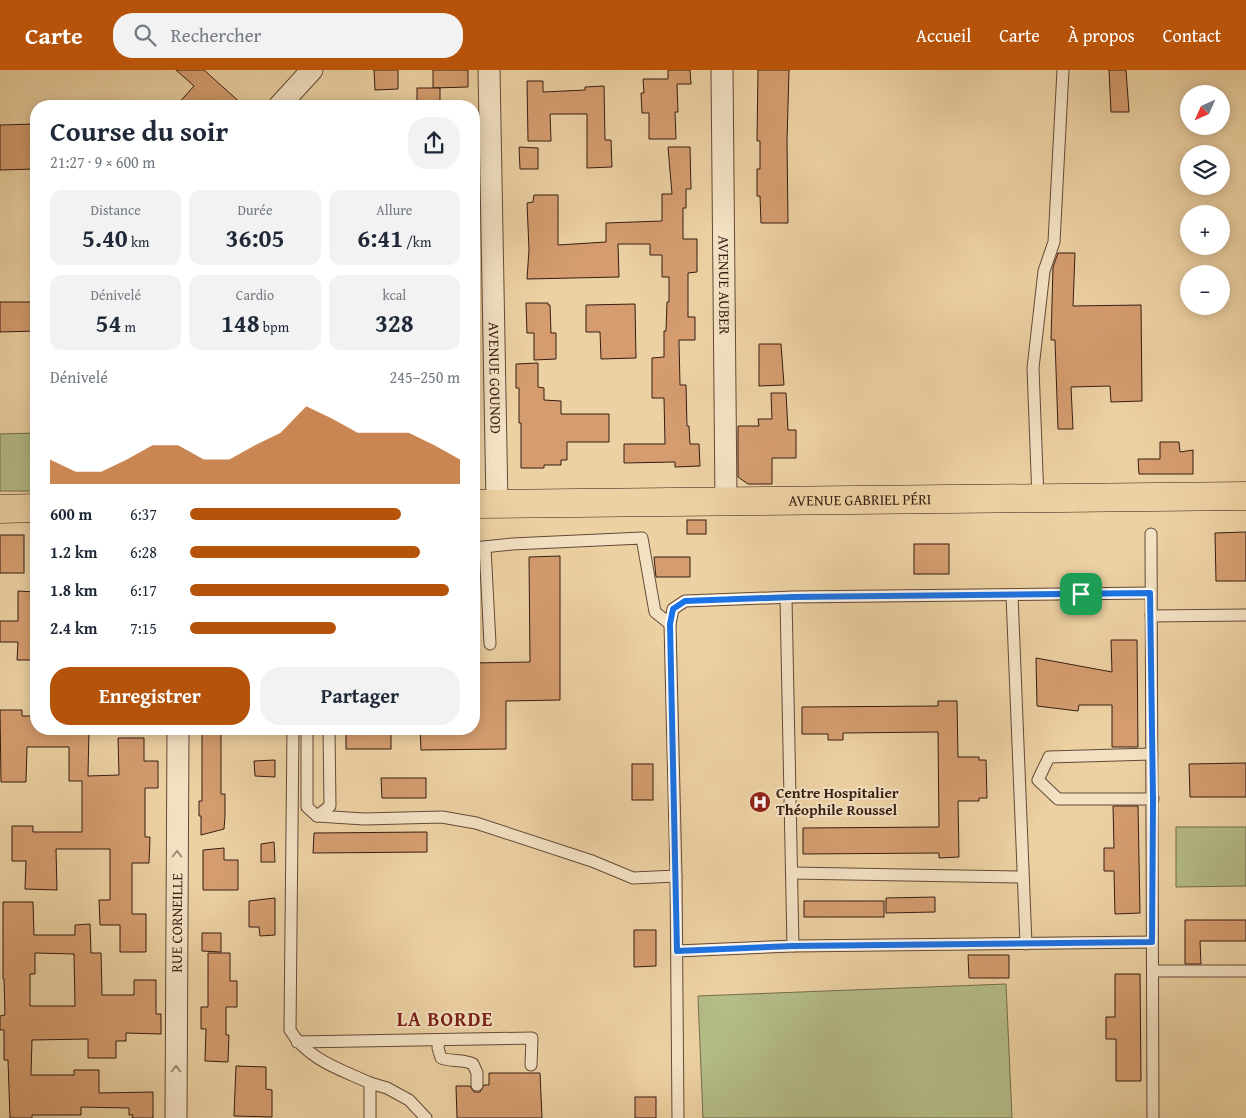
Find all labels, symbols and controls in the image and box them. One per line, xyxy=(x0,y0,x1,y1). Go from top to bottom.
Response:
search box xyxy=(113,13,463,58)
text: Carte xyxy=(25,18,83,53)
icon: search xyxy=(131,21,159,49)
text: Rechercher xyxy=(171,21,261,49)
text: Accueil xyxy=(916,22,971,49)
text: Carte xyxy=(999,22,1040,49)
text: À propos xyxy=(1068,22,1135,49)
text: Contact xyxy=(1163,22,1221,49)
north arrow xyxy=(1180,85,1230,135)
map controls xyxy=(1180,85,1230,315)
text: Course du soir xyxy=(50,110,228,151)
button: share xyxy=(408,117,460,169)
button: layers xyxy=(1180,145,1230,195)
text: 21:27 · 9 × 600 m xyxy=(50,150,155,174)
text: Distance xyxy=(91,200,141,220)
text: Durée xyxy=(237,200,272,220)
text: Allure xyxy=(376,200,412,220)
button: + xyxy=(1180,205,1230,255)
text: 5.40 xyxy=(82,220,128,256)
text: 36:05 xyxy=(226,220,284,256)
text: 6:41 xyxy=(357,220,403,256)
text: km xyxy=(128,232,149,252)
text: /km xyxy=(403,232,431,252)
street label: AVENUE AUBER xyxy=(714,235,735,335)
button: − xyxy=(1180,265,1230,315)
text: Dénivelé xyxy=(90,285,141,305)
text: Cardio xyxy=(236,285,274,305)
text: kcal xyxy=(382,285,406,305)
text: 54 xyxy=(95,305,121,341)
text: 148 xyxy=(221,305,260,341)
text: 328 xyxy=(375,305,414,341)
text: m xyxy=(121,317,136,337)
text: bpm xyxy=(260,317,289,337)
street label: AVENUE GOUNOD xyxy=(484,322,507,434)
text: Dénivelé xyxy=(50,365,108,389)
text: 245–250 m xyxy=(390,365,460,389)
street label: AVENUE GABRIEL PÉRI xyxy=(788,488,932,511)
text: 600 m xyxy=(50,502,92,526)
text: 6:37 xyxy=(130,502,157,526)
text: 1.2 km xyxy=(50,540,97,564)
text: 6:28 xyxy=(130,540,157,564)
pin xyxy=(1060,573,1102,615)
text: 1.8 km xyxy=(50,578,97,602)
text: 6:17 xyxy=(130,578,157,602)
icon: arrive xyxy=(1067,580,1095,608)
text: 2.4 km xyxy=(50,616,97,640)
text: 7:15 xyxy=(130,616,157,640)
button: Enregistrer xyxy=(50,667,250,725)
button: Partager xyxy=(260,667,460,725)
place label: Centre Hospitalier Théophile Roussel xyxy=(776,782,899,820)
hospital icon: Centre Hospitalier Théophile Roussel xyxy=(748,790,772,814)
one-way arrow xyxy=(172,850,182,858)
street label: RUE CORNEILLE xyxy=(166,873,187,973)
district label: LA BORDE xyxy=(397,1004,493,1033)
one-way arrow xyxy=(171,1065,181,1073)

